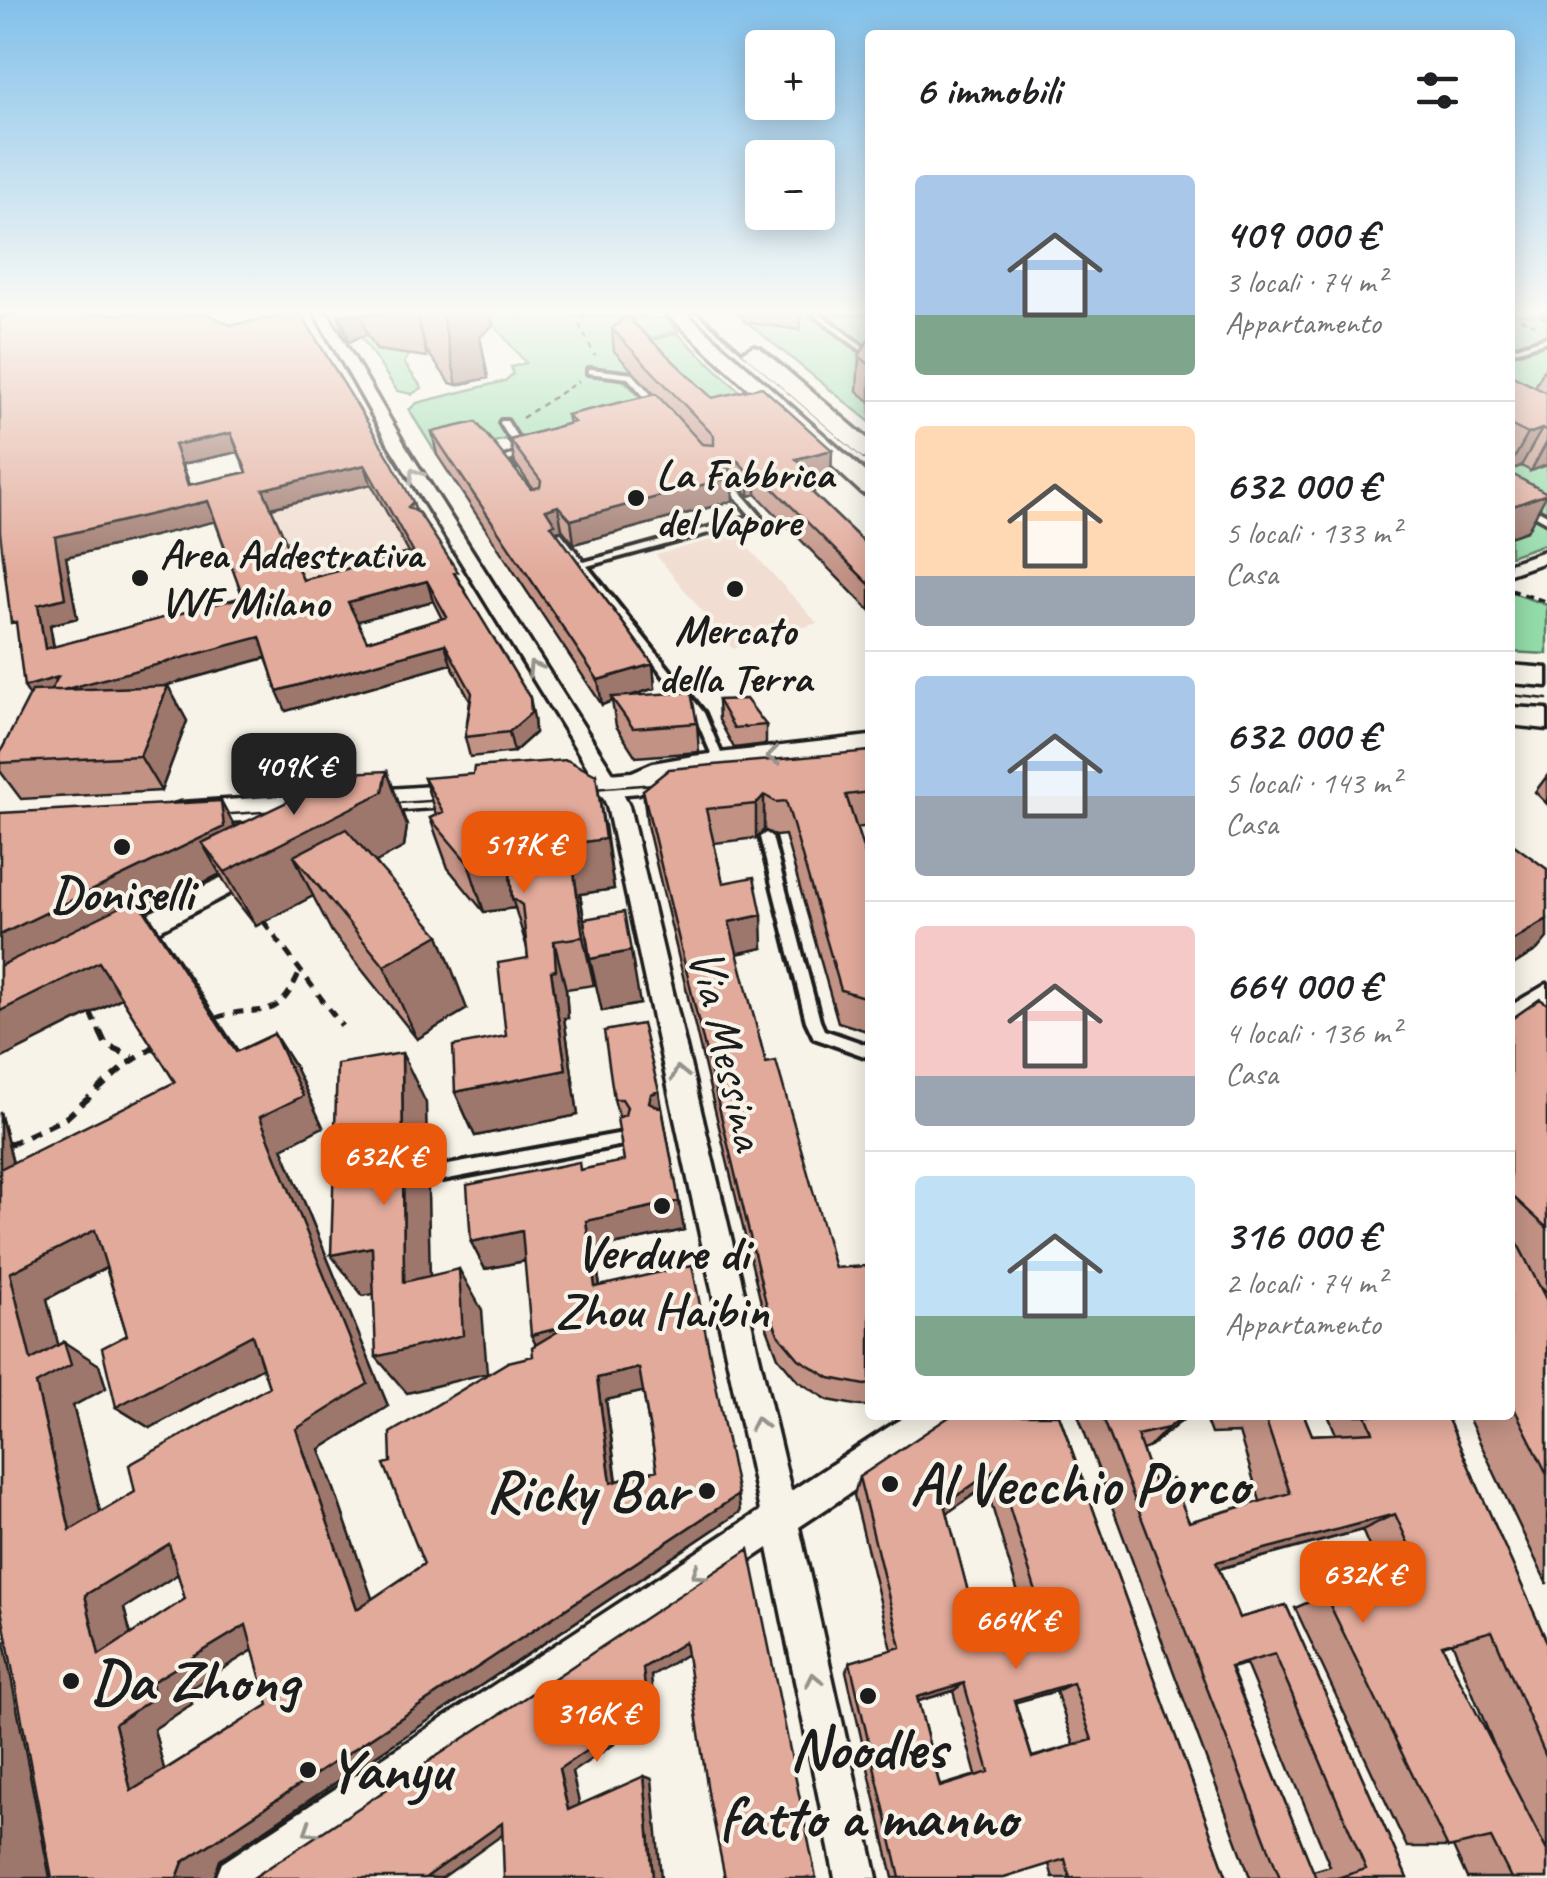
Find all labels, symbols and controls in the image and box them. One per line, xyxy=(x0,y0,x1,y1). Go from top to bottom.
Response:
map controls xyxy=(745,30,835,230)
button: + xyxy=(745,30,835,120)
icon: filters xyxy=(1410,63,1465,118)
text: 6 immobili xyxy=(915,64,1061,117)
button: − xyxy=(745,140,835,230)
text: 409 000 € xyxy=(1225,208,1377,261)
icon: home xyxy=(995,215,1115,335)
text: 3 locali · 74 m² xyxy=(1225,261,1385,302)
text: Appartamento xyxy=(1225,302,1380,343)
place label: La Fabbrica del Vapore xyxy=(656,448,837,549)
text: 632 000 € xyxy=(1225,459,1379,512)
icon: home xyxy=(995,466,1115,586)
one-way arrow xyxy=(408,468,427,486)
marker: La Fabbrica del Vapore xyxy=(625,487,647,509)
text: 5 locali · 133 m² xyxy=(1225,512,1400,553)
place label: Area Addestrativa VVF Milano xyxy=(160,528,426,629)
text: Casa xyxy=(1225,553,1278,594)
marker: Area Addestrativa VVF Milano xyxy=(129,567,151,589)
marker: Mercato della Terra xyxy=(724,578,746,600)
place label: Mercato della Terra xyxy=(659,604,815,705)
one-way arrow xyxy=(527,661,546,679)
text: 632 000 € xyxy=(1225,709,1379,762)
icon: home xyxy=(995,716,1115,836)
pin: 409K € xyxy=(213,733,375,818)
text: 409K € xyxy=(253,745,335,786)
one-way arrow xyxy=(765,745,781,766)
text: 5 locali · 143 m² xyxy=(1225,762,1400,803)
text: Casa xyxy=(1225,803,1278,844)
pin: 517K € xyxy=(443,811,605,896)
text: 517K € xyxy=(484,823,564,864)
marker: Doniselli xyxy=(111,836,133,858)
place label: Doniselli xyxy=(51,862,199,925)
street label: Via Messina xyxy=(674,942,782,1158)
text: 664 000 € xyxy=(1225,959,1379,1012)
icon: home xyxy=(995,966,1115,1086)
text: 4 locali · 136 m² xyxy=(1225,1012,1400,1053)
text: Casa xyxy=(1225,1053,1278,1094)
one-way arrow xyxy=(670,1065,691,1082)
pin: 632K € xyxy=(303,1123,465,1208)
text: 632K € xyxy=(343,1135,425,1176)
marker: Verdure di Zhou Haibin xyxy=(651,1195,673,1217)
text: 316 000 € xyxy=(1225,1209,1379,1262)
icon: home xyxy=(995,1216,1115,1336)
place label: Verdure di Zhou Haibin xyxy=(556,1221,769,1342)
text: 2 locali · 74 m² xyxy=(1225,1262,1385,1303)
text: Appartamento xyxy=(1225,1303,1380,1344)
one-way arrow xyxy=(749,1416,770,1433)
place label: Al Vecchio Porco xyxy=(910,1446,1254,1522)
place label: Ricky Bar xyxy=(486,1453,693,1529)
marker: Al Vecchio Porco xyxy=(879,1473,901,1495)
marker: Ricky Bar xyxy=(696,1480,718,1502)
pin: 632K € xyxy=(1282,1541,1444,1626)
text: 632K € xyxy=(1322,1553,1404,1594)
one-way arrow xyxy=(691,1561,709,1580)
pin: 664K € xyxy=(935,1587,1097,1672)
text: 664K € xyxy=(975,1599,1057,1640)
place label: Da Zhong xyxy=(91,1643,302,1719)
marker: Da Zhong xyxy=(60,1670,82,1692)
one-way arrow xyxy=(805,1672,826,1689)
pin: 316K € xyxy=(516,1680,678,1765)
marker: Noodles fatto a manno xyxy=(857,1685,879,1707)
text: 316K € xyxy=(556,1692,638,1733)
place label: Noodles fatto a manno xyxy=(719,1710,1022,1855)
place label: Yanyu xyxy=(328,1732,456,1808)
marker: Yanyu xyxy=(297,1759,319,1781)
one-way arrow xyxy=(303,1817,321,1836)

